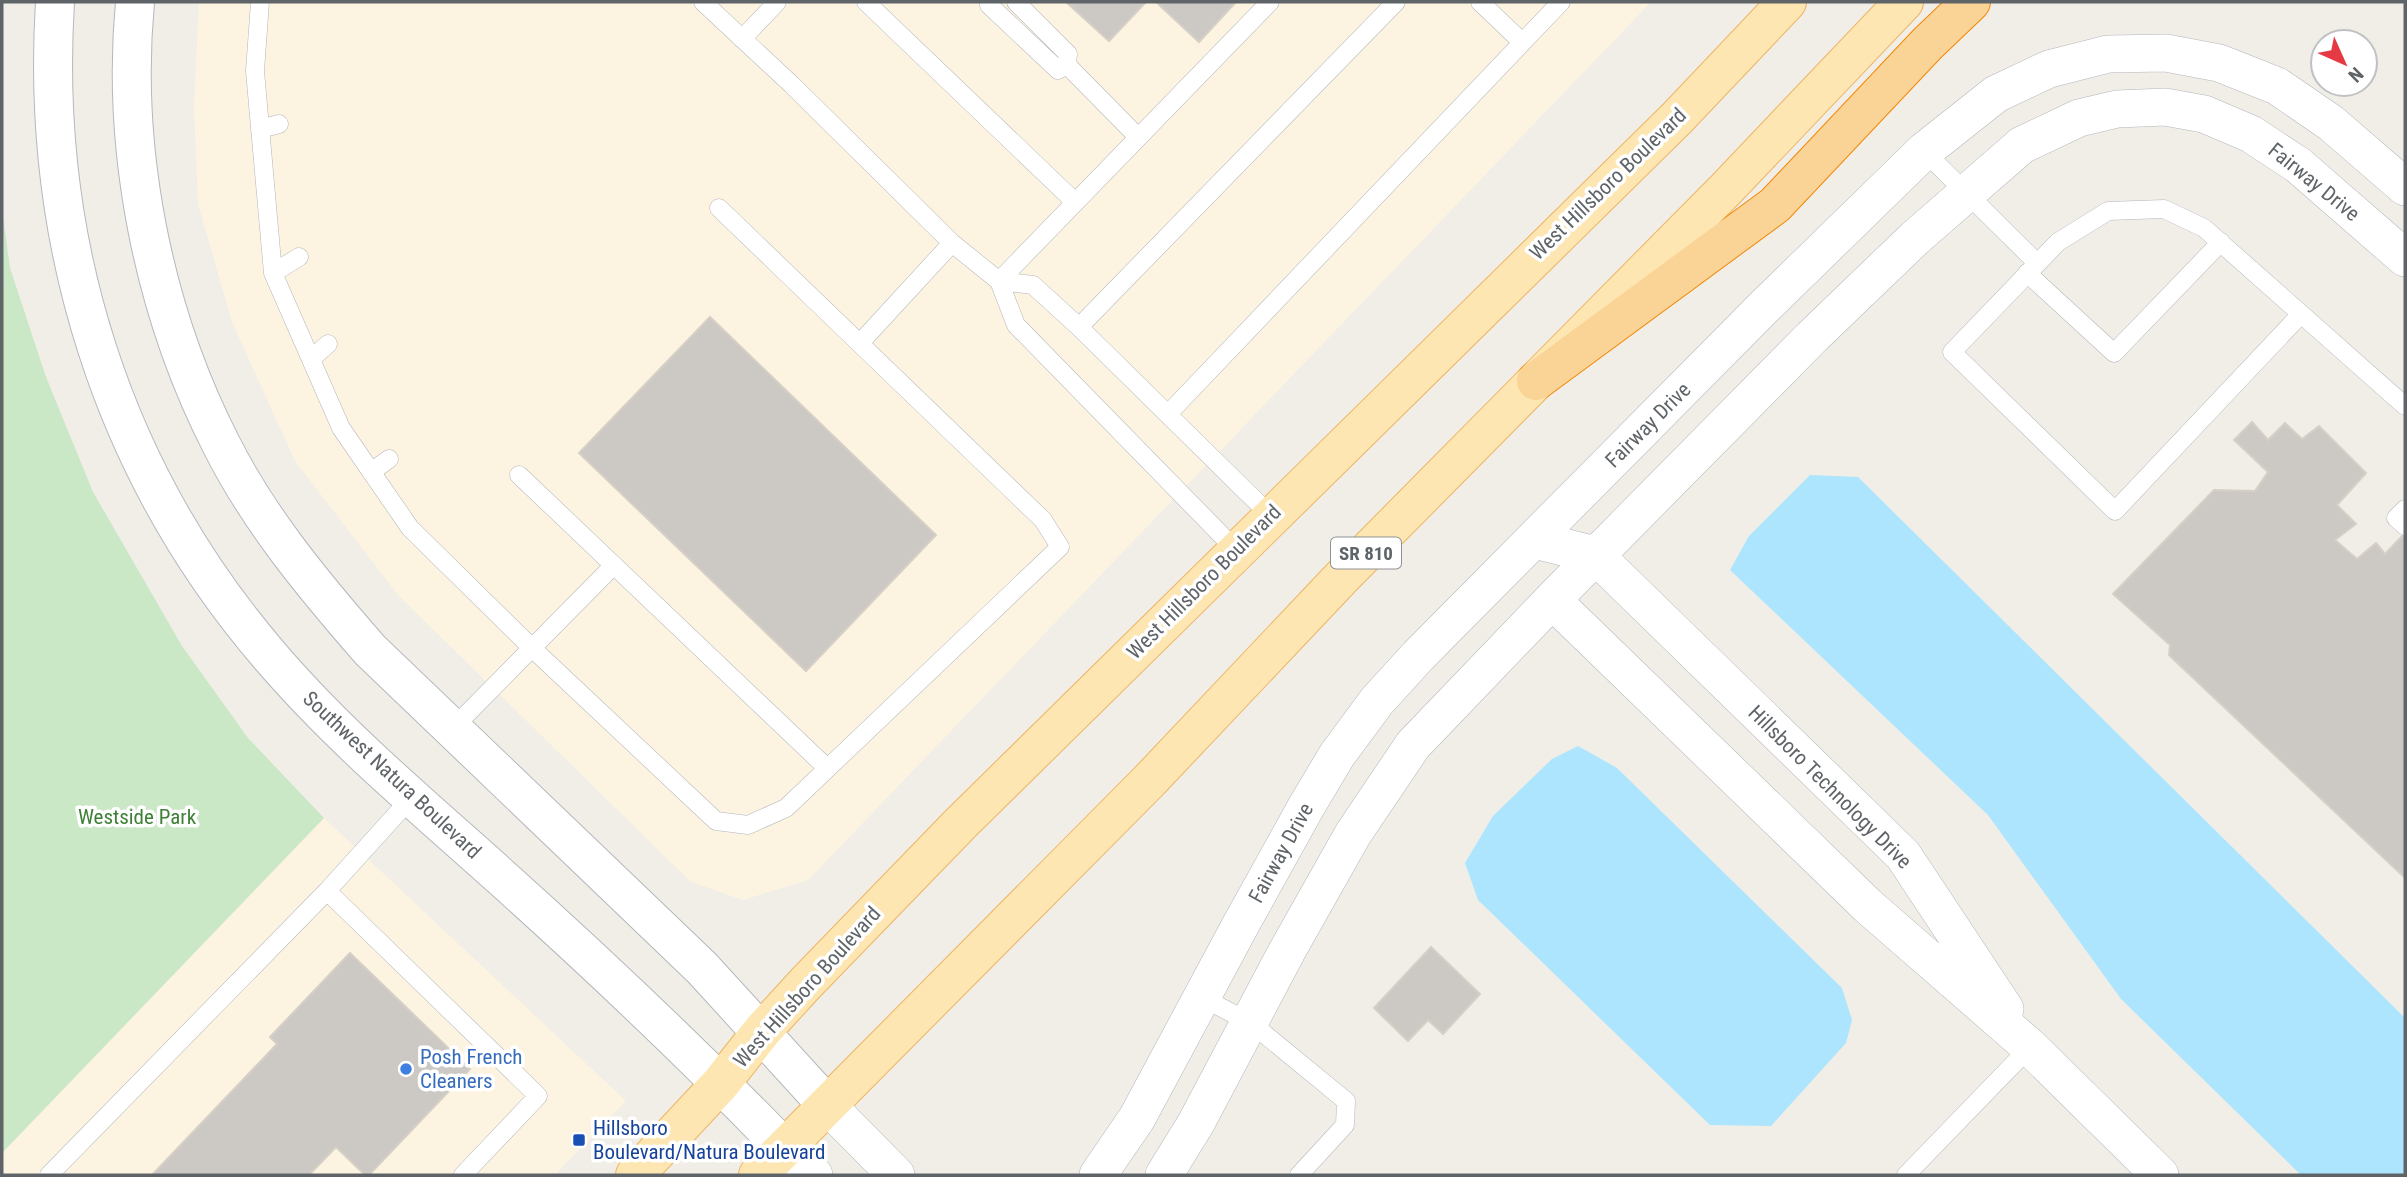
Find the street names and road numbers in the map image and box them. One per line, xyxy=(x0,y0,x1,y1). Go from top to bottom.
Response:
street label: West Hillsboro Boulevard xyxy=(1525,103,1691,265)
street label: Fairway Drive xyxy=(2264,138,2364,226)
street label: Fairway Drive xyxy=(1601,377,1696,472)
street label: West Hillsboro Boulevard xyxy=(1122,500,1286,664)
road number: SR 810 xyxy=(1331,538,1401,568)
street label: Southwest Natura Boulevard xyxy=(298,686,486,864)
street label: Hillsboro Technology Drive xyxy=(1744,701,1917,874)
street label: Fairway Drive xyxy=(1244,799,1318,907)
street label: West Hillsboro Boulevard xyxy=(729,902,885,1072)

